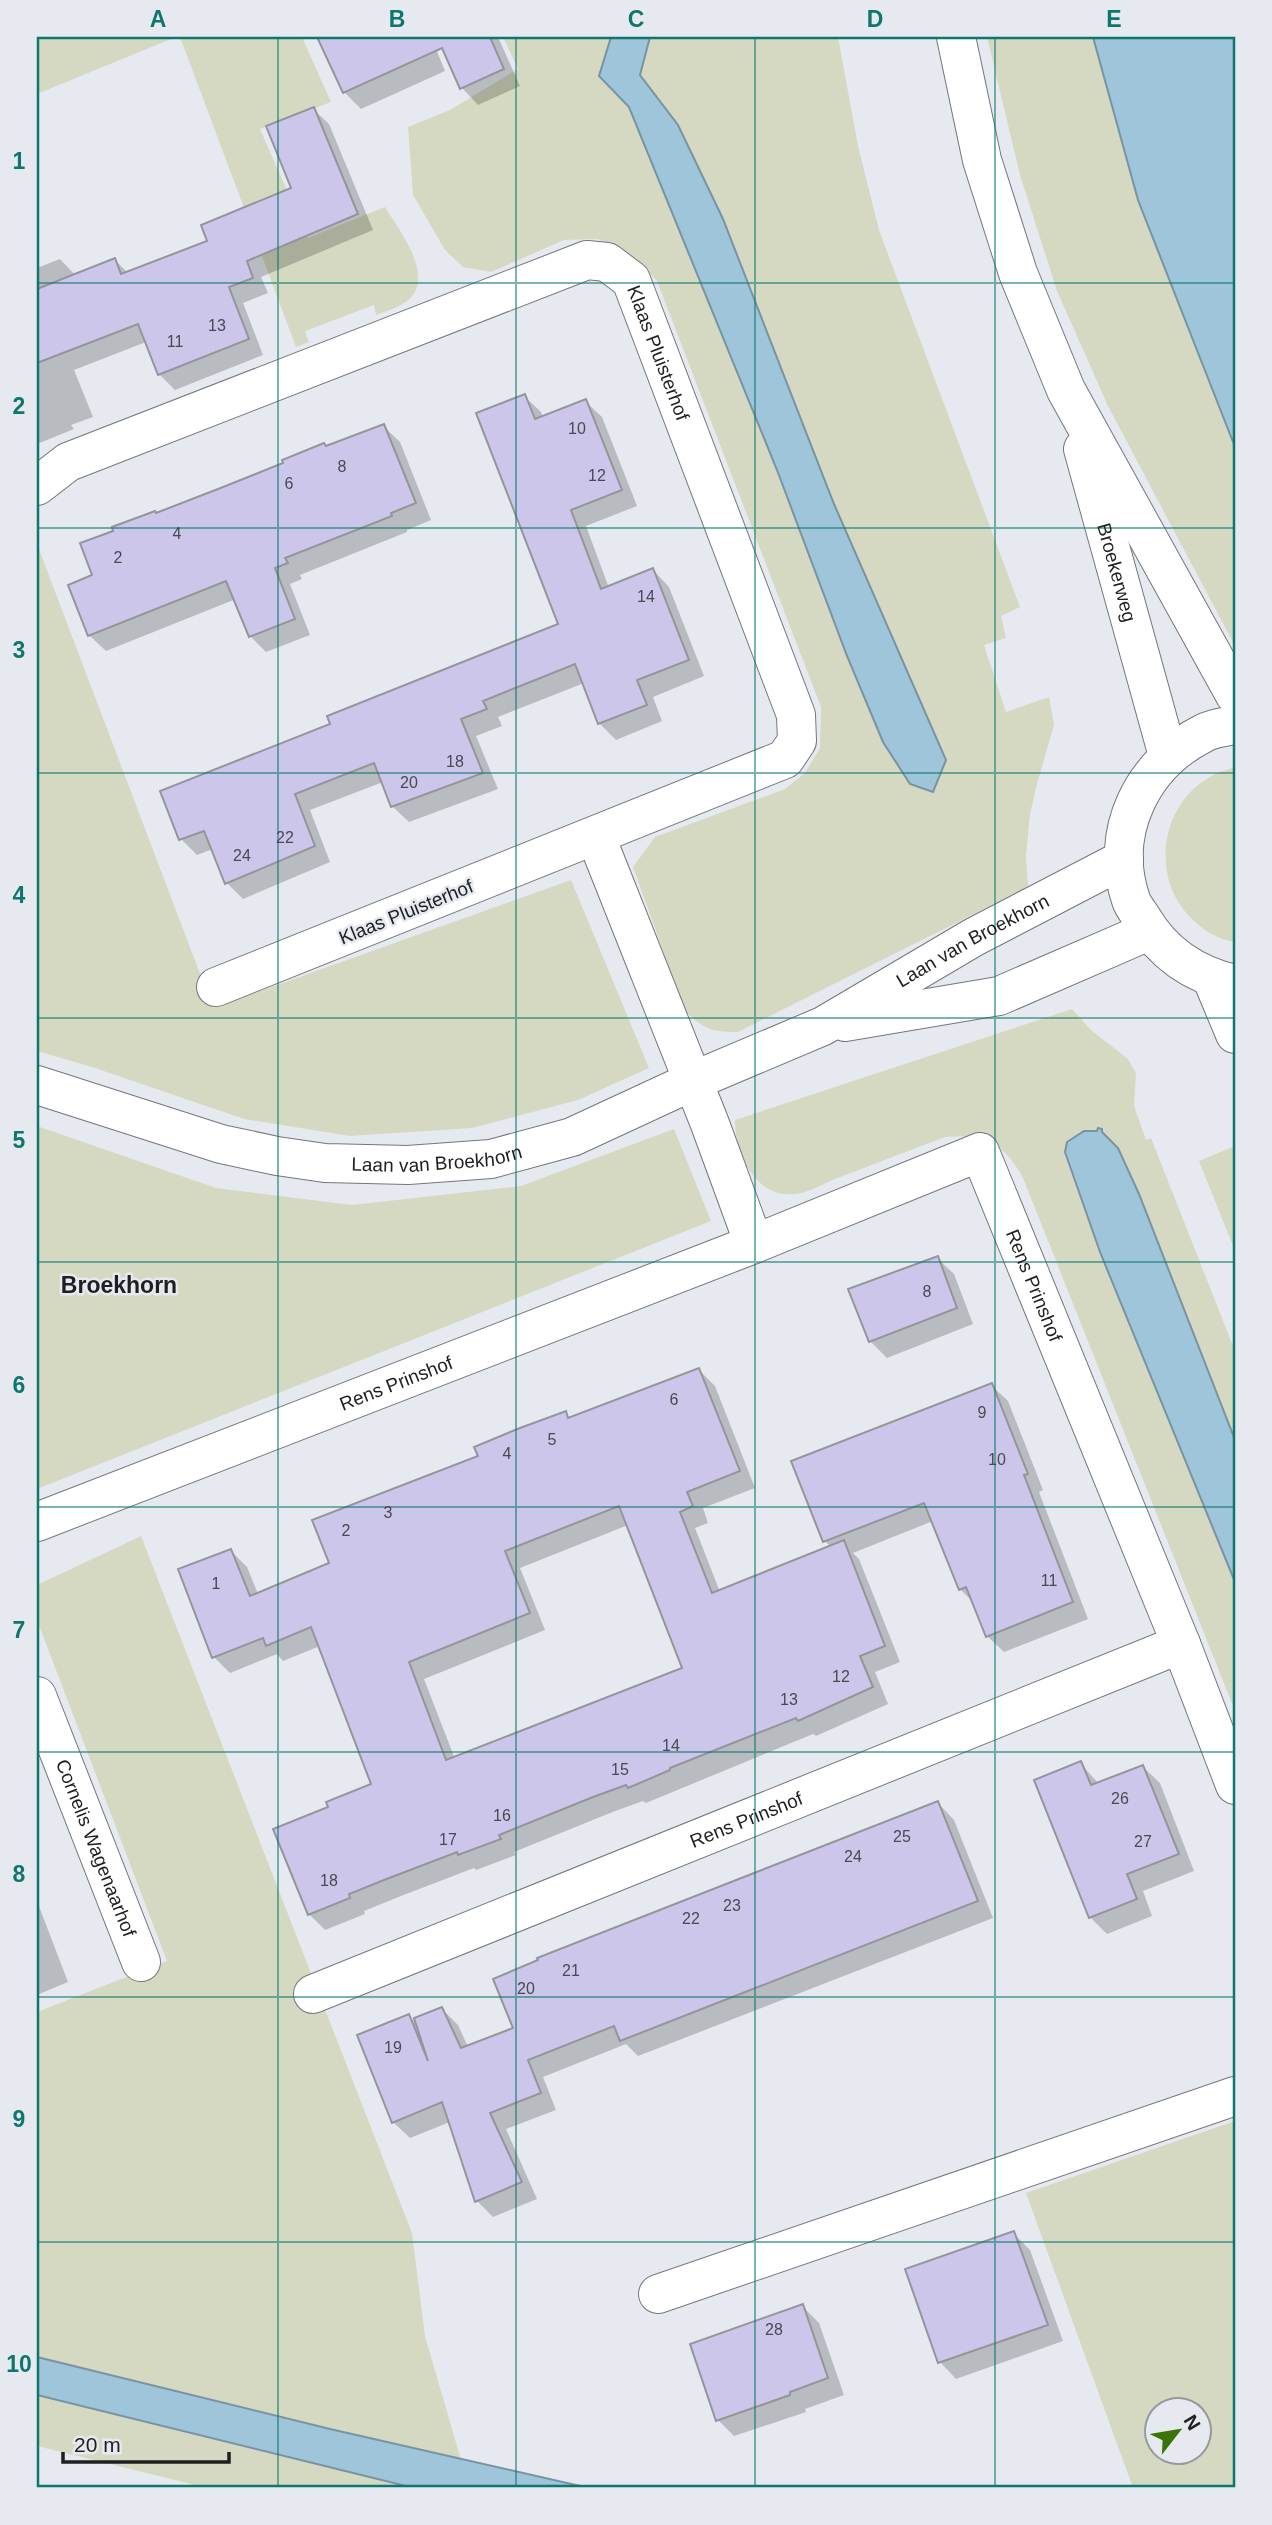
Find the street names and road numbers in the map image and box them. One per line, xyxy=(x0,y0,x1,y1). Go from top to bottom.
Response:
street label: Klaas Pluisterhof xyxy=(623,282,694,424)
street label: Broekerweg xyxy=(1093,521,1141,624)
street label: Klaas Pluisterhof xyxy=(336,875,477,948)
street label: Laan van Broekhorn xyxy=(892,890,1052,991)
street label: Laan van Broekhorn xyxy=(351,1141,524,1176)
street label: Rens Prinshof xyxy=(1002,1226,1067,1345)
street label: Rens Prinshof xyxy=(336,1351,456,1414)
street label: Cornelis Wagenaarhof xyxy=(52,1756,141,1940)
street label: Rens Prinshof xyxy=(687,1787,806,1851)

